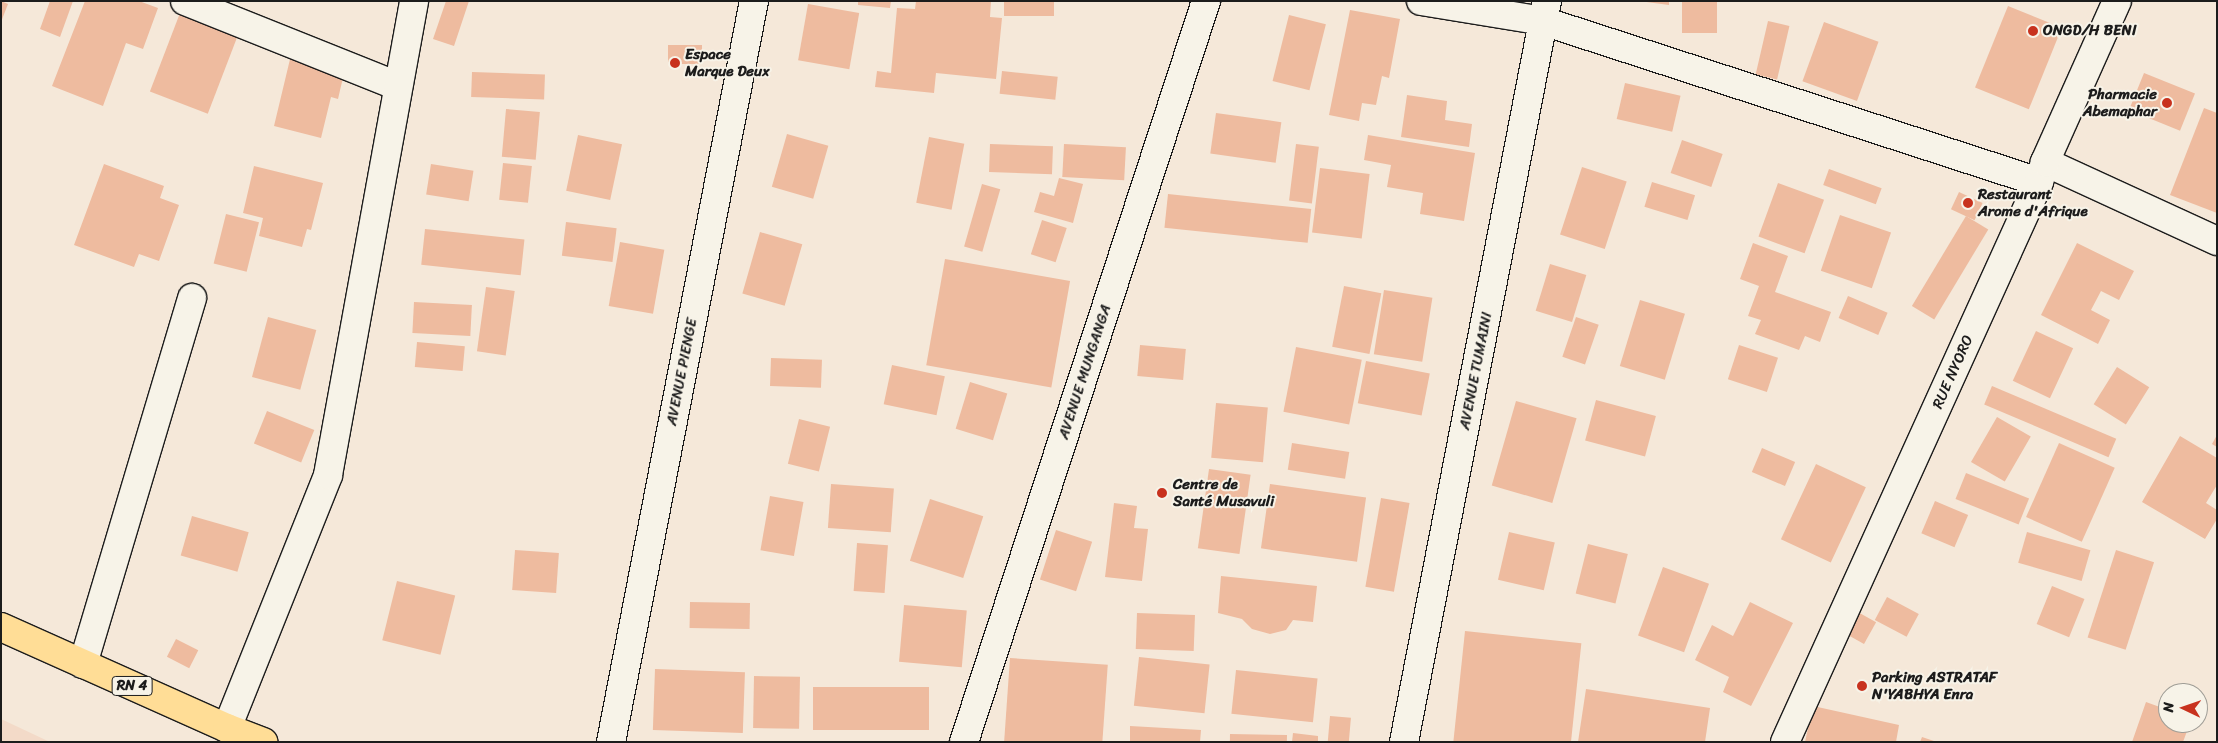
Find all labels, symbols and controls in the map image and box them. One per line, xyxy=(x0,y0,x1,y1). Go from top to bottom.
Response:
place label: ONGD/H BENI xyxy=(2043,22,2136,40)
marker: ONGD/H BENI xyxy=(2027,25,2039,37)
place label: Espace Marque Deux xyxy=(685,45,770,80)
marker: Espace Marque Deux xyxy=(669,57,681,69)
place label: Pharmacie Abemaphar xyxy=(2083,85,2157,120)
marker: Pharmacie Abemaphar xyxy=(2161,97,2173,109)
place label: Restaurant Arome d'Afrique xyxy=(1978,185,2087,220)
marker: Restaurant Arome d'Afrique xyxy=(1962,197,1974,209)
street label: AVENUE MUNGANGA xyxy=(1055,302,1115,442)
street label: AVENUE TUMAINI xyxy=(1456,310,1496,432)
street label: AVENUE PIENGE xyxy=(663,316,701,428)
street label: RUE NYORO xyxy=(1929,333,1977,411)
place label: Centre de Santé Musavuli xyxy=(1173,475,1274,510)
marker: Centre de Santé Musavuli xyxy=(1155,486,1169,500)
place label: Parking ASTRATAF N'YABHYA Enra xyxy=(1872,668,1997,703)
road number: RN 4 xyxy=(111,674,153,698)
marker: Parking ASTRATAF N'YABHYA Enra xyxy=(1856,680,1868,692)
north arrow xyxy=(2158,683,2208,733)
text: N xyxy=(2156,702,2181,713)

